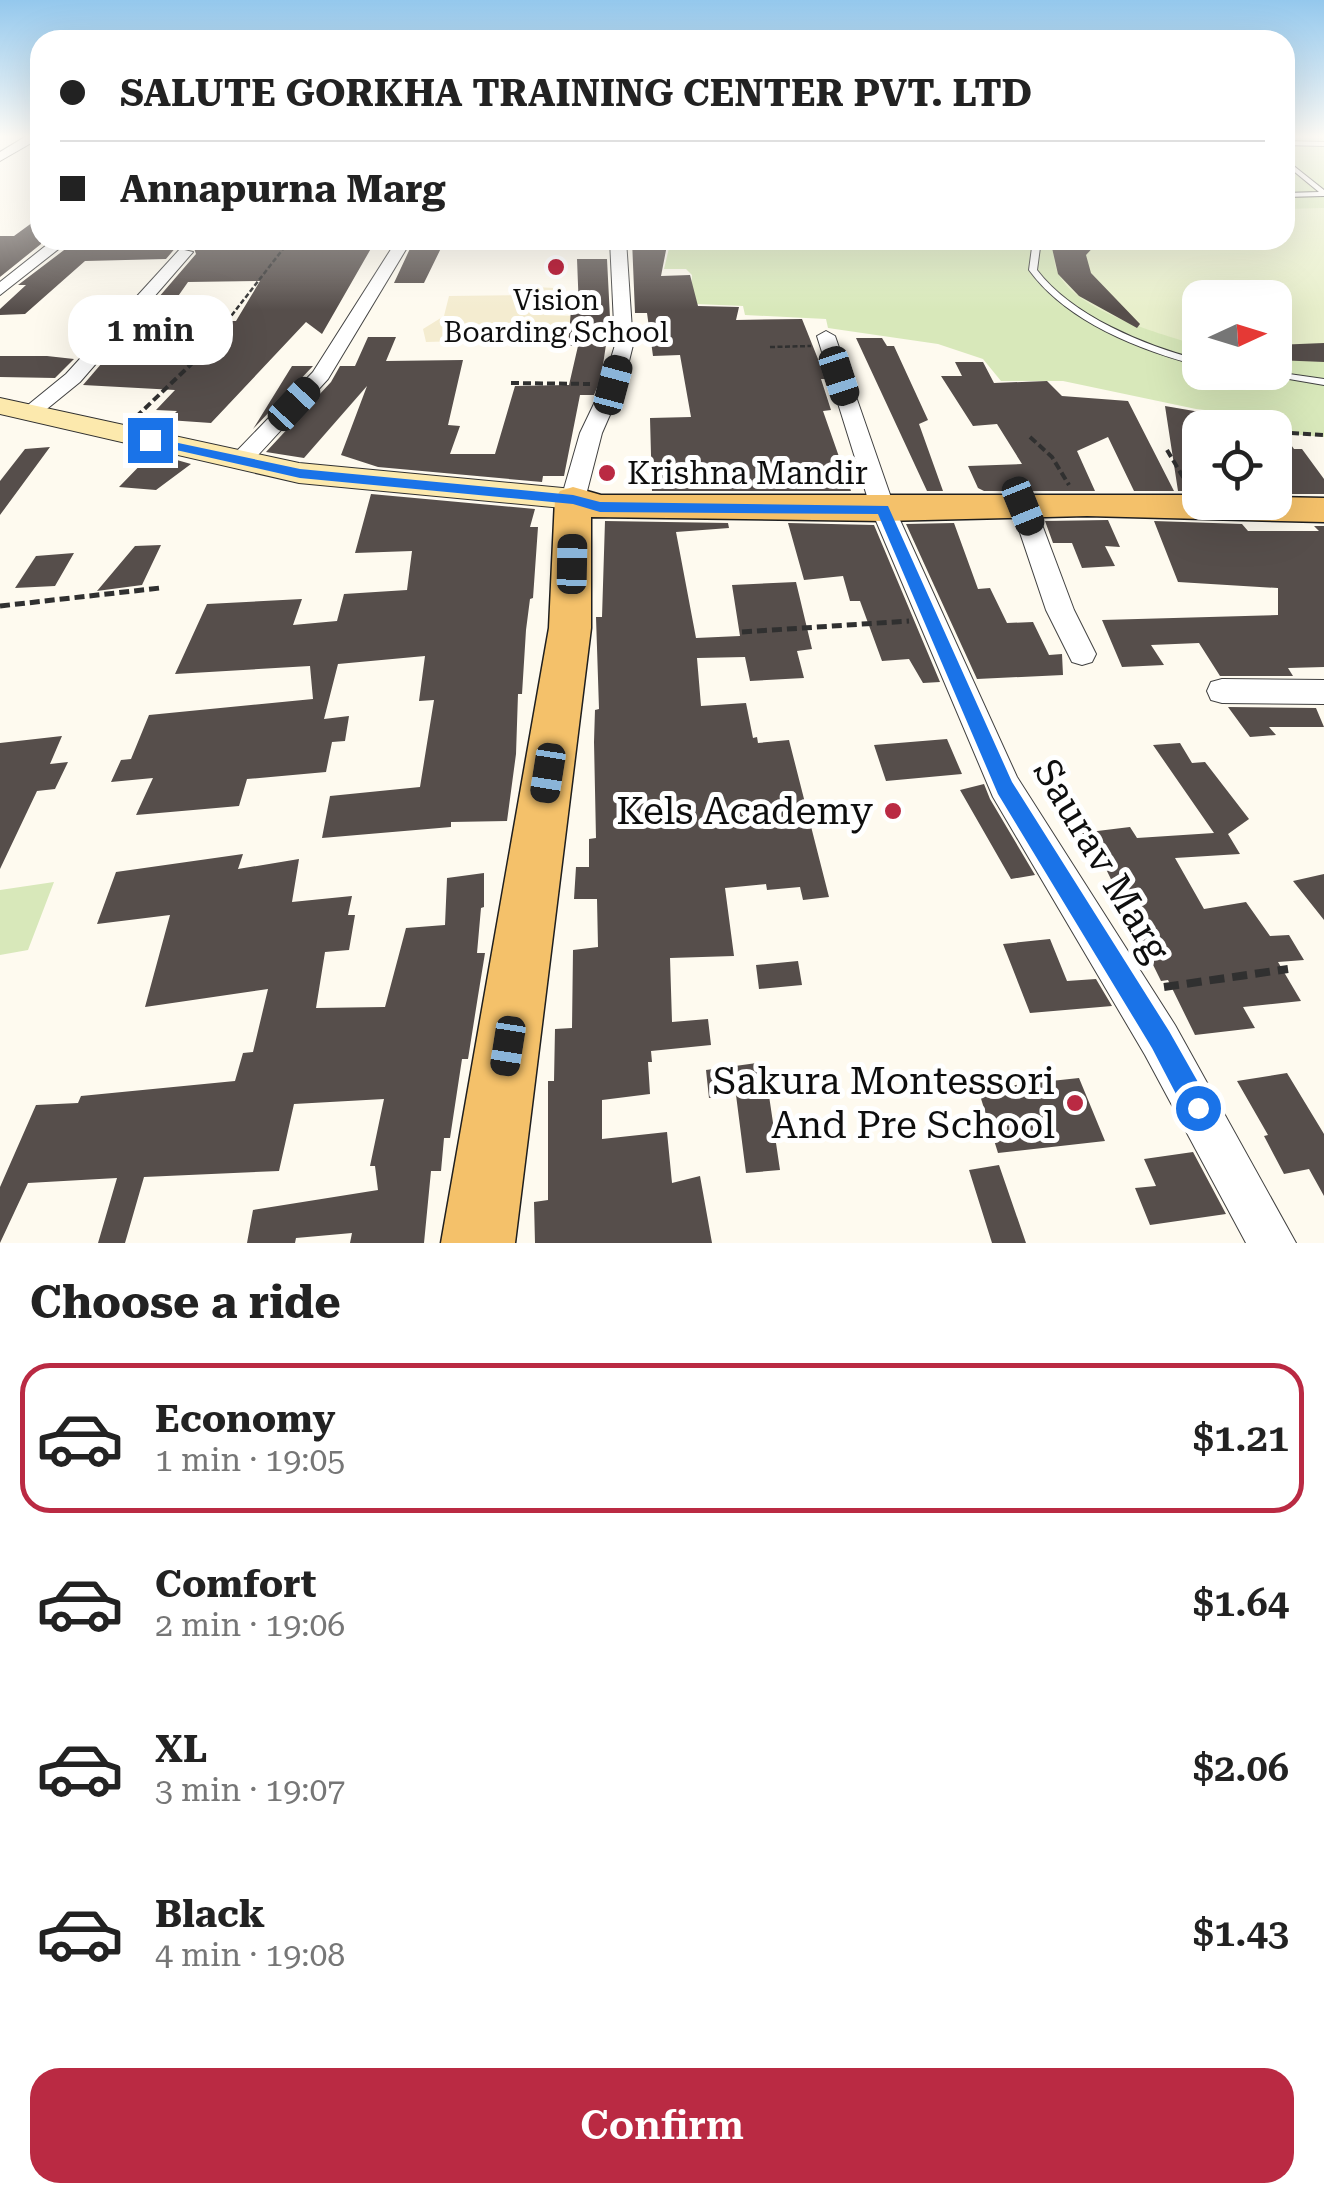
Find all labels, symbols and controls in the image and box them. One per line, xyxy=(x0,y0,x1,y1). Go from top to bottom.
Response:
text: SALUTE GORKHA TRAINING CENTER PVT. LTD xyxy=(120,71,1032,115)
text: Annapurna Marg xyxy=(120,167,446,211)
marker: Vision Boarding School xyxy=(545,256,567,278)
north arrow xyxy=(1182,280,1292,390)
map controls xyxy=(1182,280,1292,520)
place label: Vision Boarding School xyxy=(444,284,669,349)
callout: 1 min xyxy=(68,295,232,365)
text: 1 min xyxy=(106,311,195,349)
car xyxy=(815,343,863,409)
car xyxy=(591,352,635,418)
car xyxy=(263,372,325,436)
button: locate xyxy=(1182,410,1292,520)
route end xyxy=(128,418,173,463)
place label: Krishna Mandir xyxy=(627,454,868,492)
marker: Krishna Mandir xyxy=(596,462,618,484)
car xyxy=(998,473,1048,539)
car xyxy=(556,534,588,594)
car xyxy=(528,741,568,805)
street label: Saurav Marg xyxy=(1024,751,1180,970)
place label: Kels Academy xyxy=(616,789,874,834)
marker: Kels Academy xyxy=(882,800,904,822)
car xyxy=(488,1014,528,1078)
place label: Sakura Montessori And Pre School xyxy=(713,1059,1055,1147)
route start xyxy=(1176,1086,1221,1131)
marker: Sakura Montessori And Pre School xyxy=(1064,1092,1086,1114)
text: Choose a ride xyxy=(30,1276,341,1329)
icon: car xyxy=(35,1393,125,1483)
text: Economy xyxy=(155,1397,335,1441)
text: $1.21 xyxy=(1193,1416,1289,1460)
text: 1 min · 19:05 xyxy=(155,1441,345,1479)
icon: car xyxy=(35,1558,125,1648)
text: Comfort xyxy=(155,1562,316,1606)
text: $1.64 xyxy=(1193,1581,1289,1625)
text: 2 min · 19:06 xyxy=(155,1606,345,1644)
icon: car xyxy=(35,1723,125,1813)
text: XL xyxy=(155,1727,207,1771)
text: $2.06 xyxy=(1193,1746,1289,1790)
text: 3 min · 19:07 xyxy=(155,1771,345,1809)
icon: car xyxy=(35,1888,125,1978)
text: Black xyxy=(155,1892,265,1936)
text: $1.43 xyxy=(1193,1911,1289,1955)
text: 4 min · 19:08 xyxy=(155,1936,345,1974)
button: Confirm xyxy=(30,2068,1294,2183)

